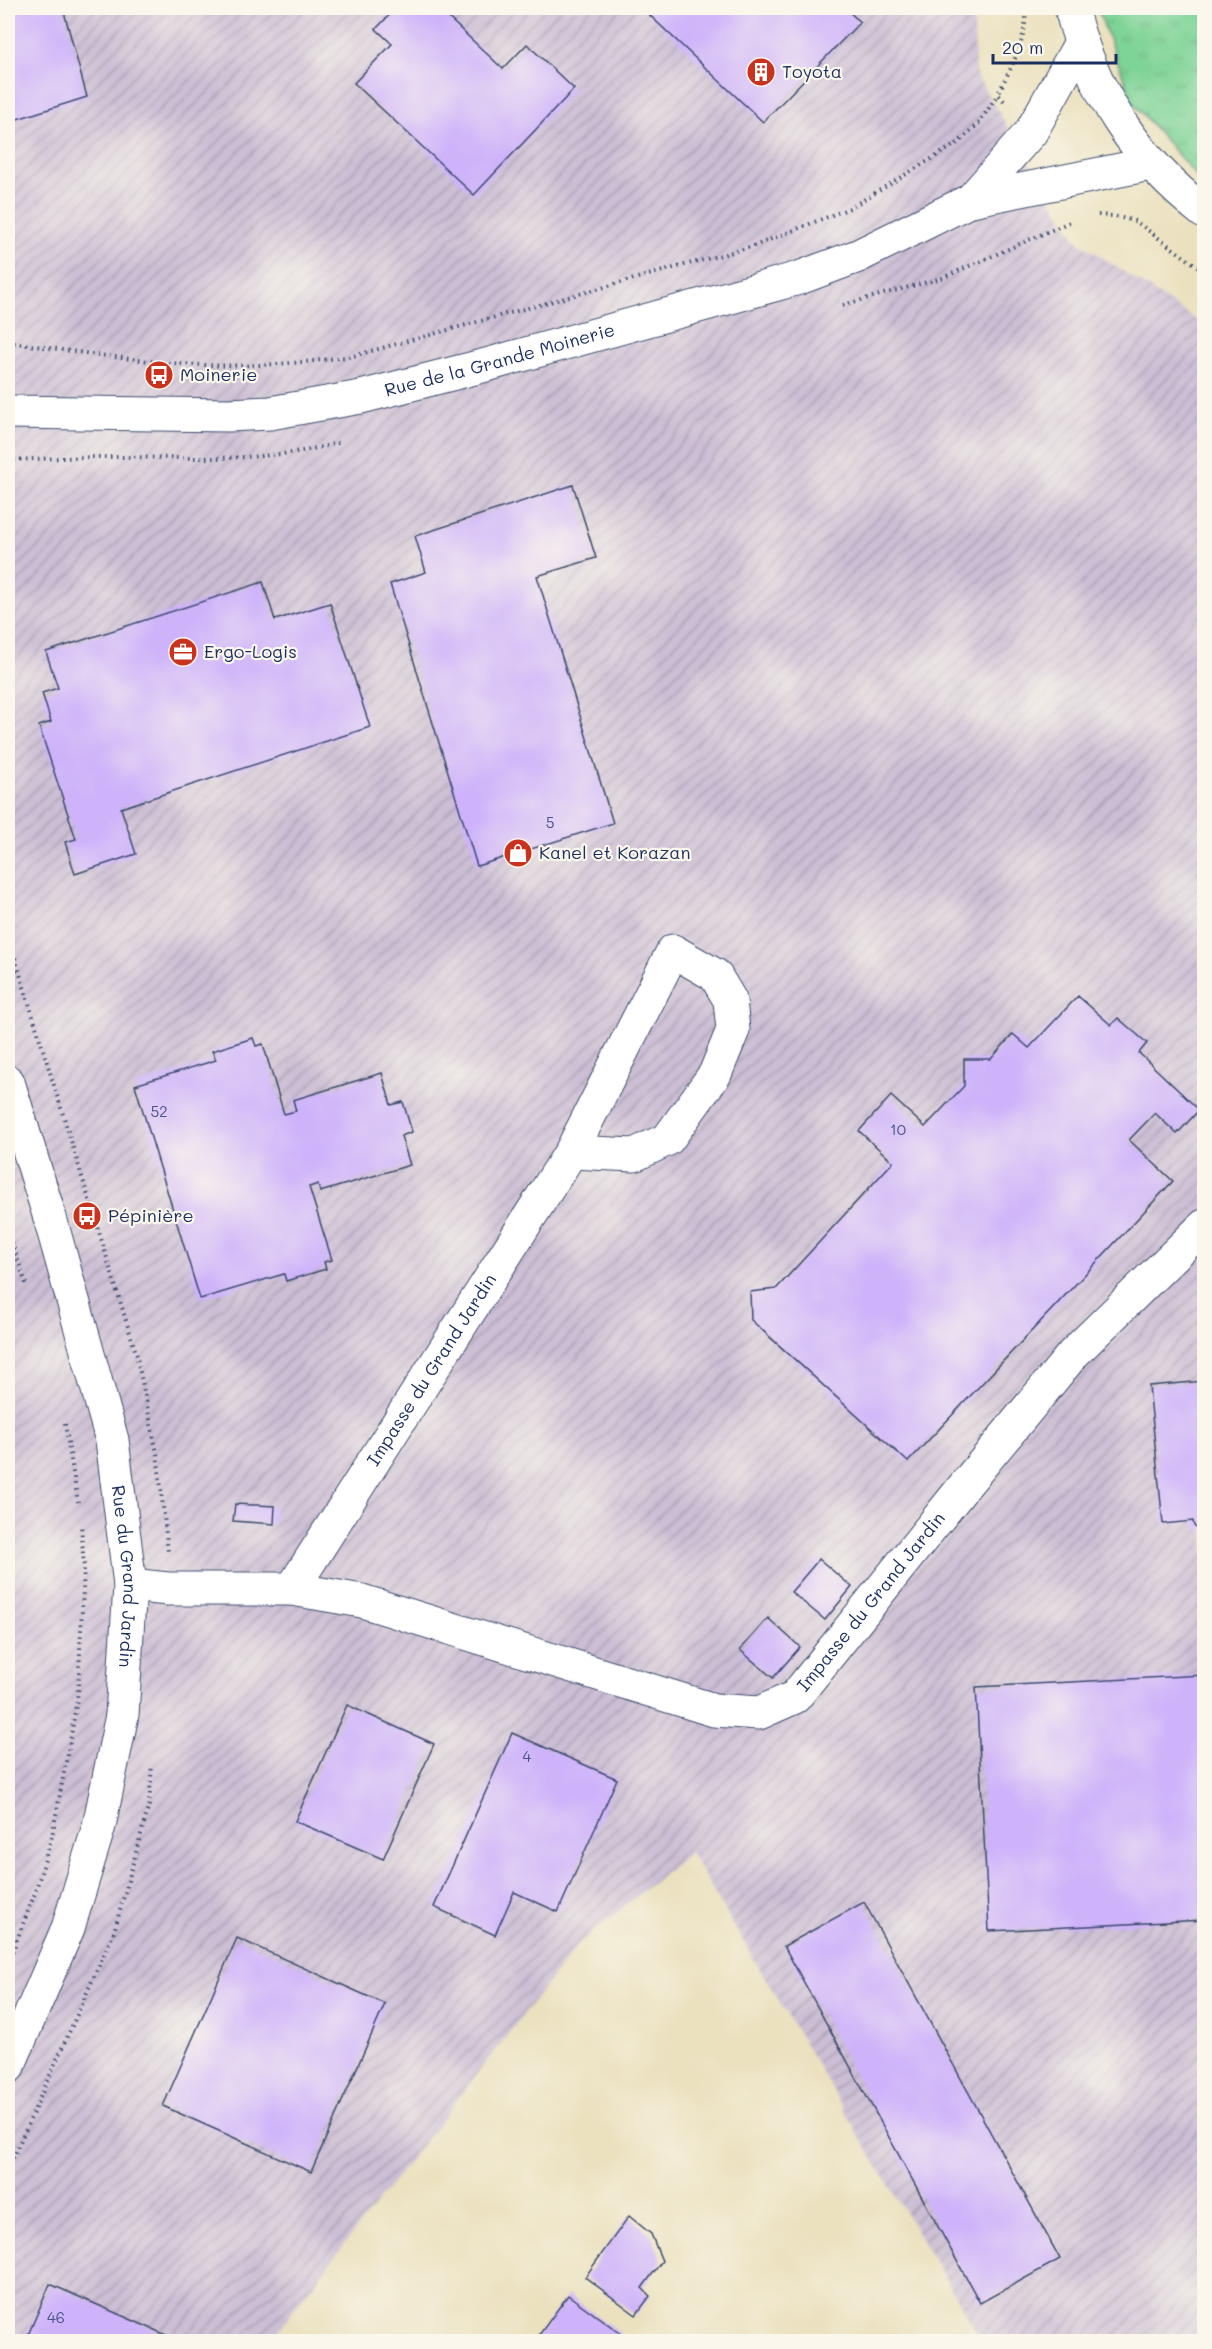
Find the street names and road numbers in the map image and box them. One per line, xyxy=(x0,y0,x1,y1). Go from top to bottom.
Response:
street label: Rue de la Grande Moinerie xyxy=(382,317,617,402)
street label: Impasse du Grand Jardin xyxy=(361,1268,501,1470)
street label: Rue du Grand Jardin xyxy=(107,1484,143,1668)
street label: Impasse du Grand Jardin xyxy=(791,1507,950,1696)

